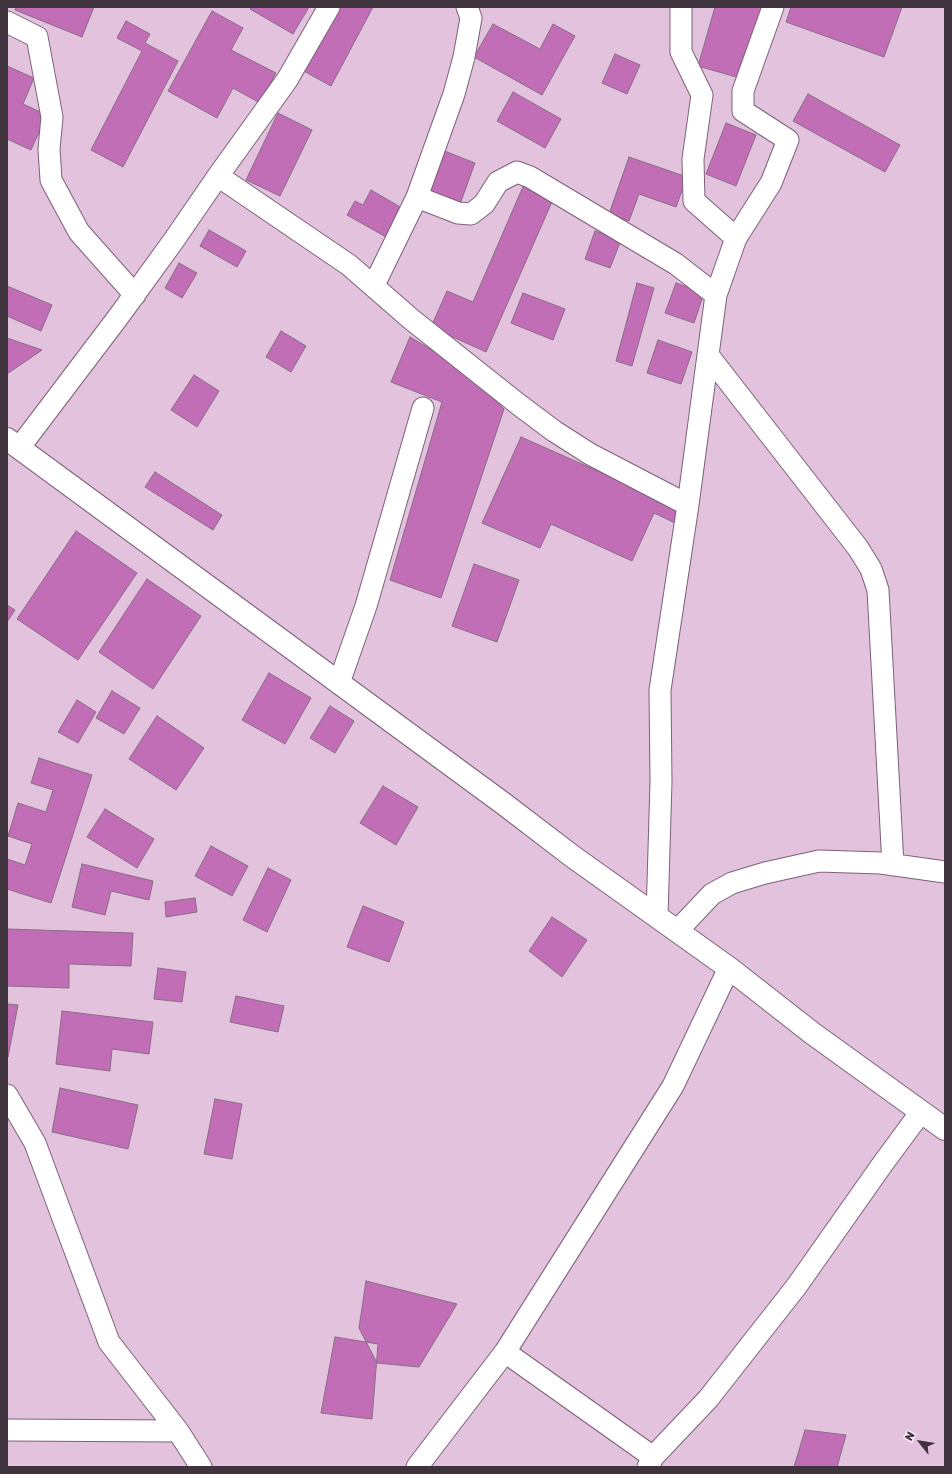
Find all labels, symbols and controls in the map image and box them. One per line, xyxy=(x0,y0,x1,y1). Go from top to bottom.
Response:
north arrow xyxy=(900,1422,940,1462)
text: N xyxy=(901,1429,917,1443)

